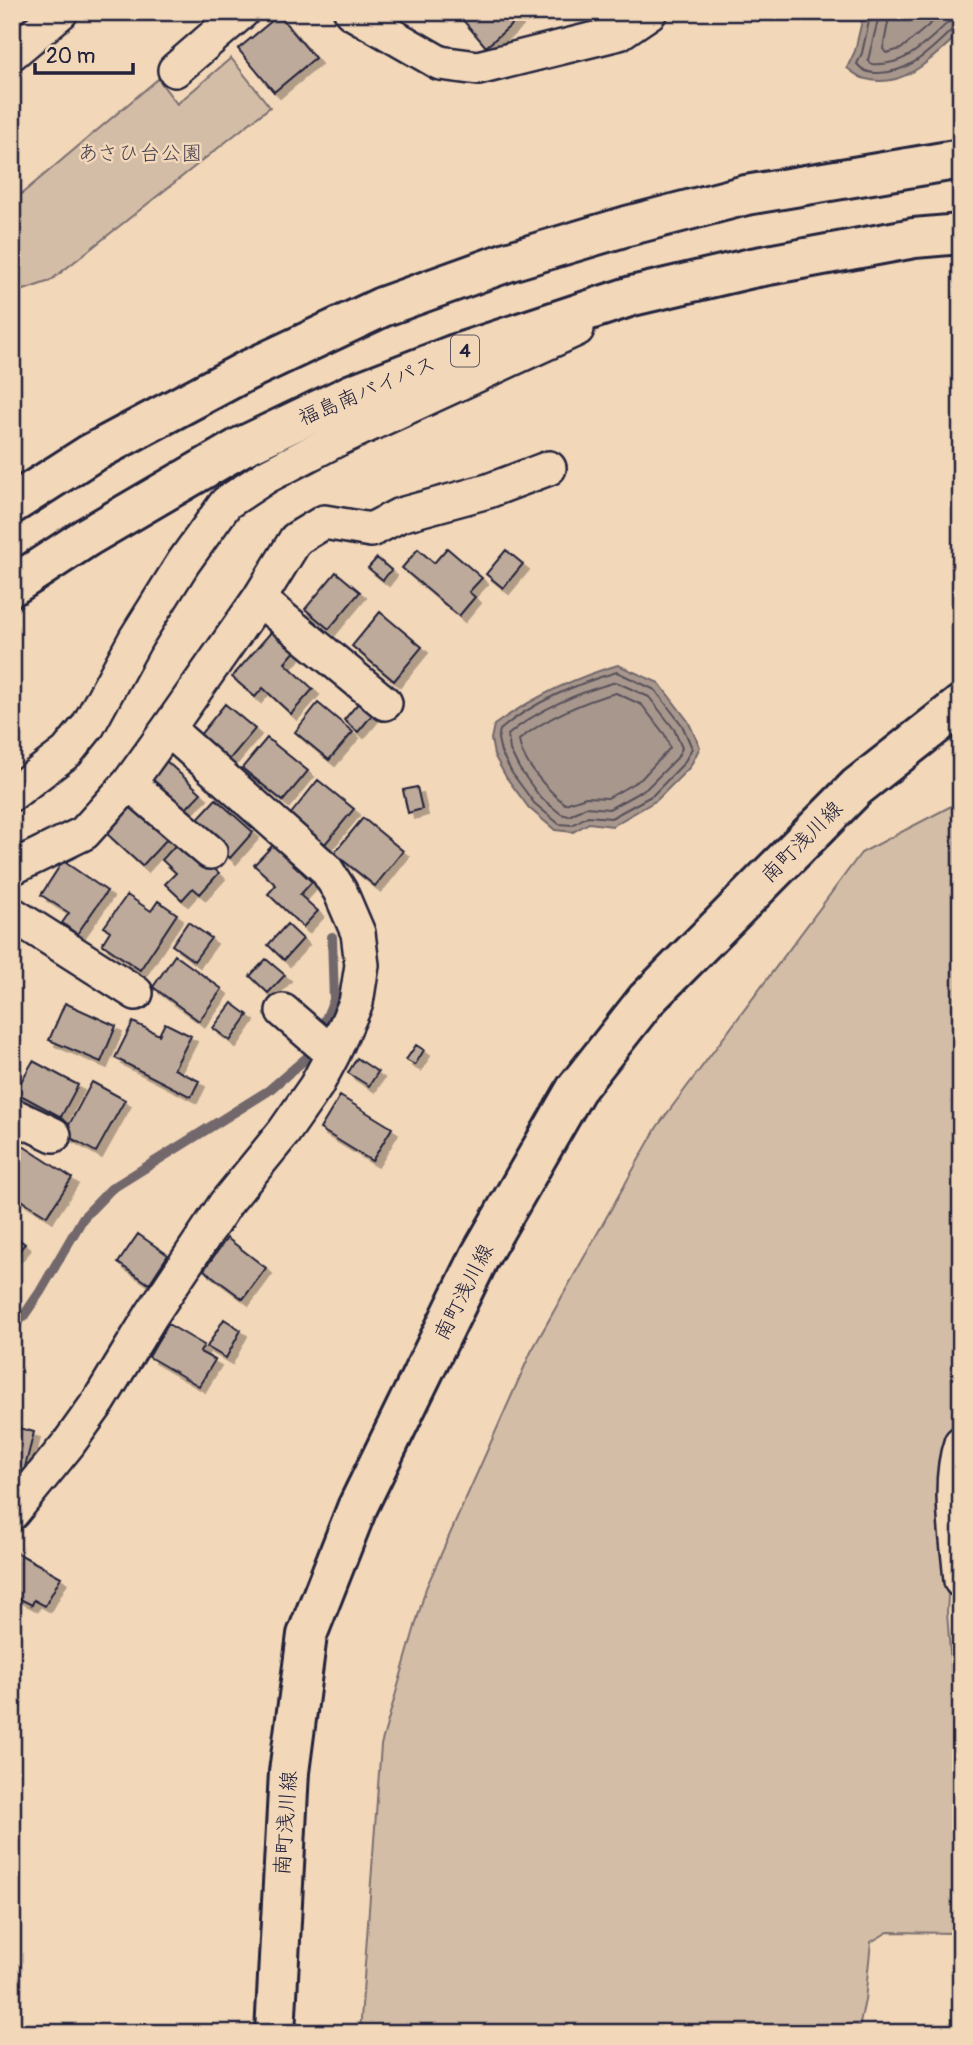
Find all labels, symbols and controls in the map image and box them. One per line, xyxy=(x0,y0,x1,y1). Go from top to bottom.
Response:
scale bar xyxy=(35,32,133,76)
text: 20 m xyxy=(46,43,95,70)
park label: あさひ台公園 xyxy=(78,140,202,167)
road number: 4 xyxy=(451,336,479,366)
street label: 福島南バイパス xyxy=(294,350,440,432)
street label: 南町浅川線 xyxy=(755,795,849,889)
street label: 南町浅川線 xyxy=(428,1239,500,1345)
street label: 南町浅川線 xyxy=(269,1770,303,1876)

